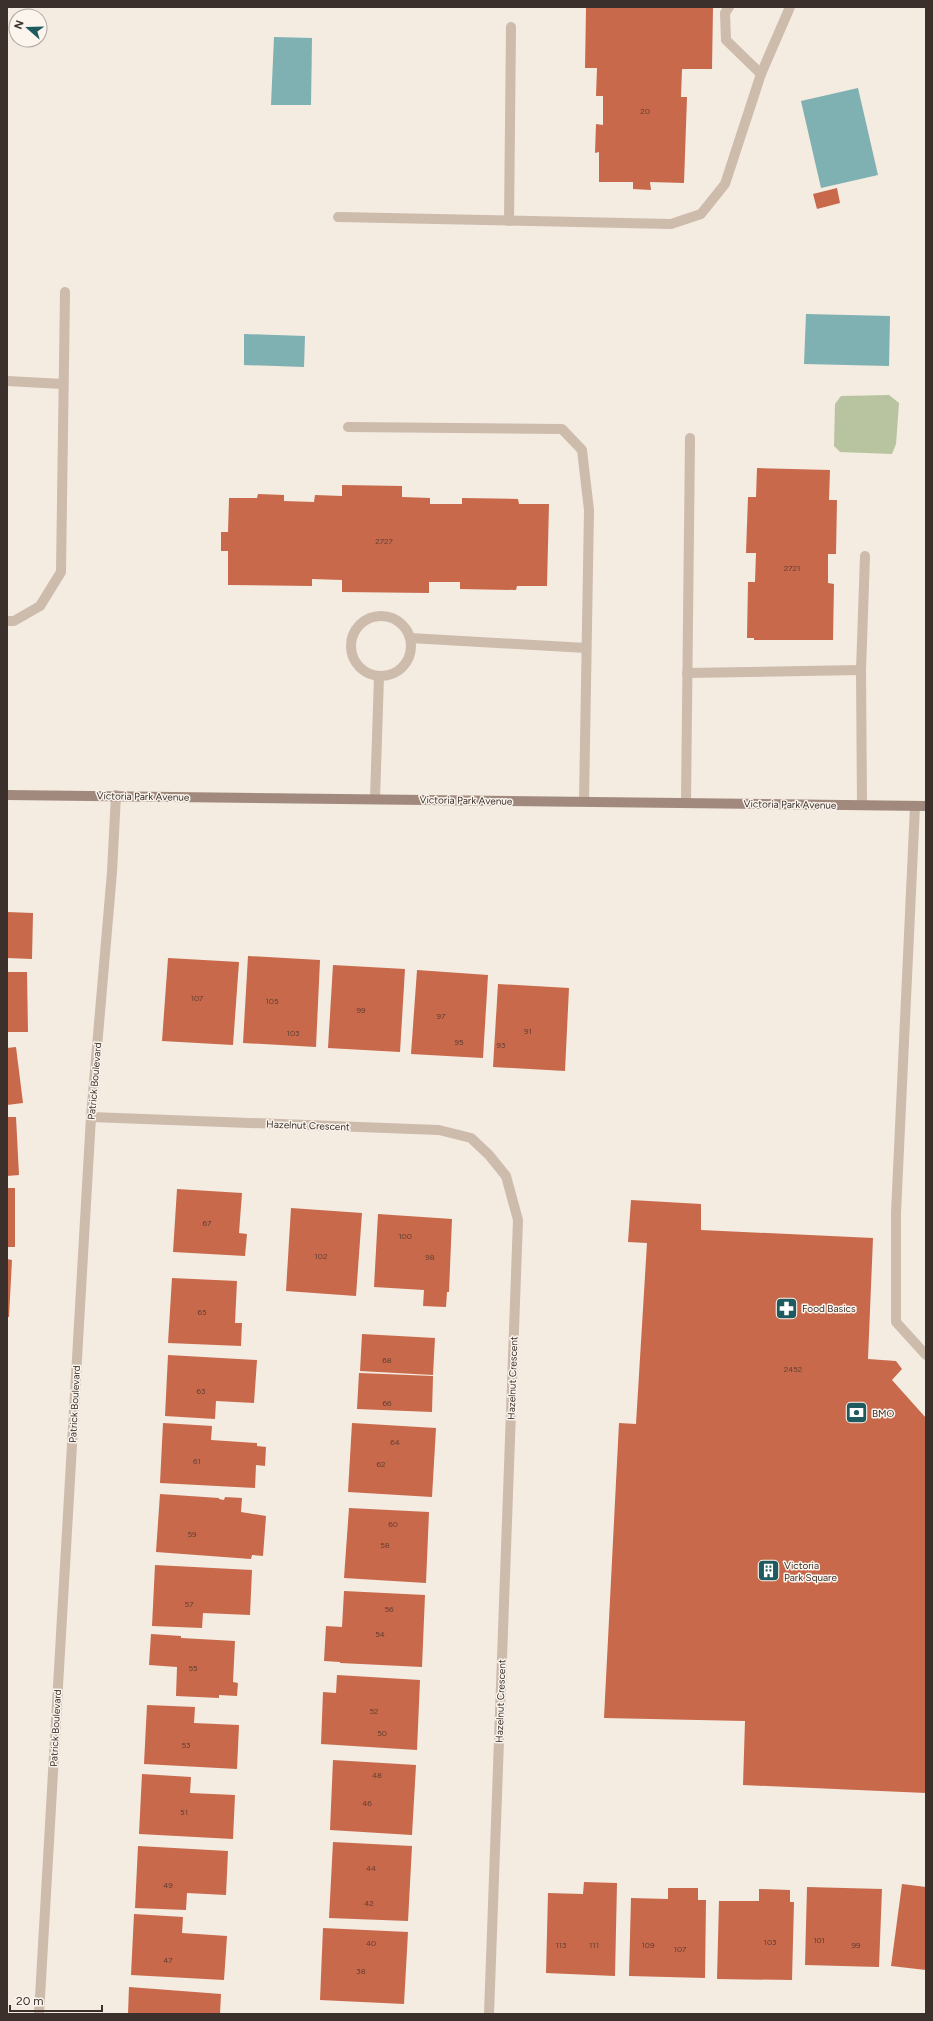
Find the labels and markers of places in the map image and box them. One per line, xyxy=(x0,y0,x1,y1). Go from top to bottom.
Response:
pharmacy icon: Food Basics xyxy=(774,1295,800,1321)
place label: Food Basics xyxy=(802,1302,856,1315)
bank icon: BMO xyxy=(843,1400,869,1426)
place label: BMO xyxy=(872,1407,895,1420)
building icon: Victoria Park Square xyxy=(756,1558,782,1584)
place label: Victoria Park Square xyxy=(784,1559,837,1584)

